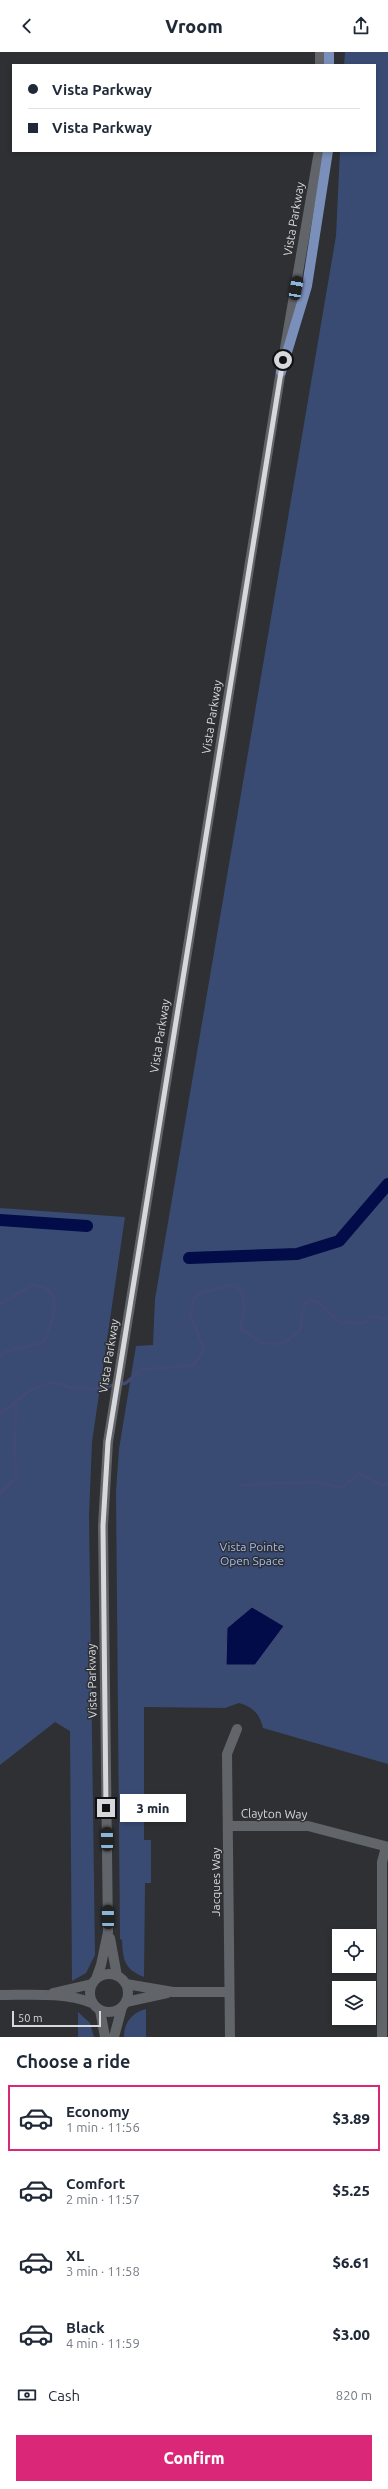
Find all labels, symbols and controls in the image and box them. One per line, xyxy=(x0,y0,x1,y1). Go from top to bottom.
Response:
icon: back xyxy=(16,15,38,37)
icon: share xyxy=(350,15,372,37)
text: Vroom xyxy=(165,16,223,36)
text: Vista Parkway xyxy=(52,81,152,98)
text: Vista Parkway xyxy=(52,119,152,136)
street label: Vista Parkway xyxy=(281,181,306,257)
car xyxy=(288,275,304,301)
route start xyxy=(274,351,292,369)
street label: Vista Parkway xyxy=(199,679,224,755)
street label: Vista Parkway xyxy=(147,998,172,1074)
street label: Vista Parkway xyxy=(96,1318,121,1394)
park label: Vista Pointe Open Space xyxy=(220,1540,284,1567)
street label: Vista Parkway xyxy=(84,1643,99,1719)
callout: 3 min xyxy=(120,1794,186,1822)
route end xyxy=(97,1799,115,1817)
text: 3 min xyxy=(136,1801,170,1815)
street label: Clayton Way xyxy=(241,1806,308,1821)
car xyxy=(101,1827,113,1851)
street label: Jacques Way xyxy=(209,1847,222,1916)
car xyxy=(102,1905,114,1929)
map controls xyxy=(332,1929,376,2025)
button: locate xyxy=(332,1929,376,1973)
button: layers xyxy=(332,1981,376,2025)
scale bar xyxy=(12,2009,101,2028)
text: 50 m xyxy=(18,2012,42,2024)
text: Choose a ride xyxy=(16,2051,130,2071)
icon: car xyxy=(18,2100,54,2136)
text: Economy xyxy=(66,2103,130,2120)
text: $3.89 xyxy=(332,2110,370,2127)
text: 1 min · 11:56 xyxy=(66,2120,140,2134)
icon: car xyxy=(18,2172,54,2208)
text: Comfort xyxy=(66,2175,125,2192)
text: $5.25 xyxy=(332,2182,370,2199)
text: 2 min · 11:57 xyxy=(66,2192,140,2206)
icon: car xyxy=(18,2244,54,2280)
text: XL xyxy=(66,2247,84,2264)
text: $6.61 xyxy=(332,2254,370,2271)
text: 3 min · 11:58 xyxy=(66,2264,140,2278)
icon: car xyxy=(18,2316,54,2352)
text: Black xyxy=(66,2319,105,2336)
text: $3.00 xyxy=(332,2326,370,2343)
text: 4 min · 11:59 xyxy=(66,2336,140,2350)
icon: cash xyxy=(16,2384,38,2406)
text: Cash xyxy=(48,2387,80,2404)
text: 820 m xyxy=(336,2388,372,2402)
button: Confirm xyxy=(16,2435,372,2481)

